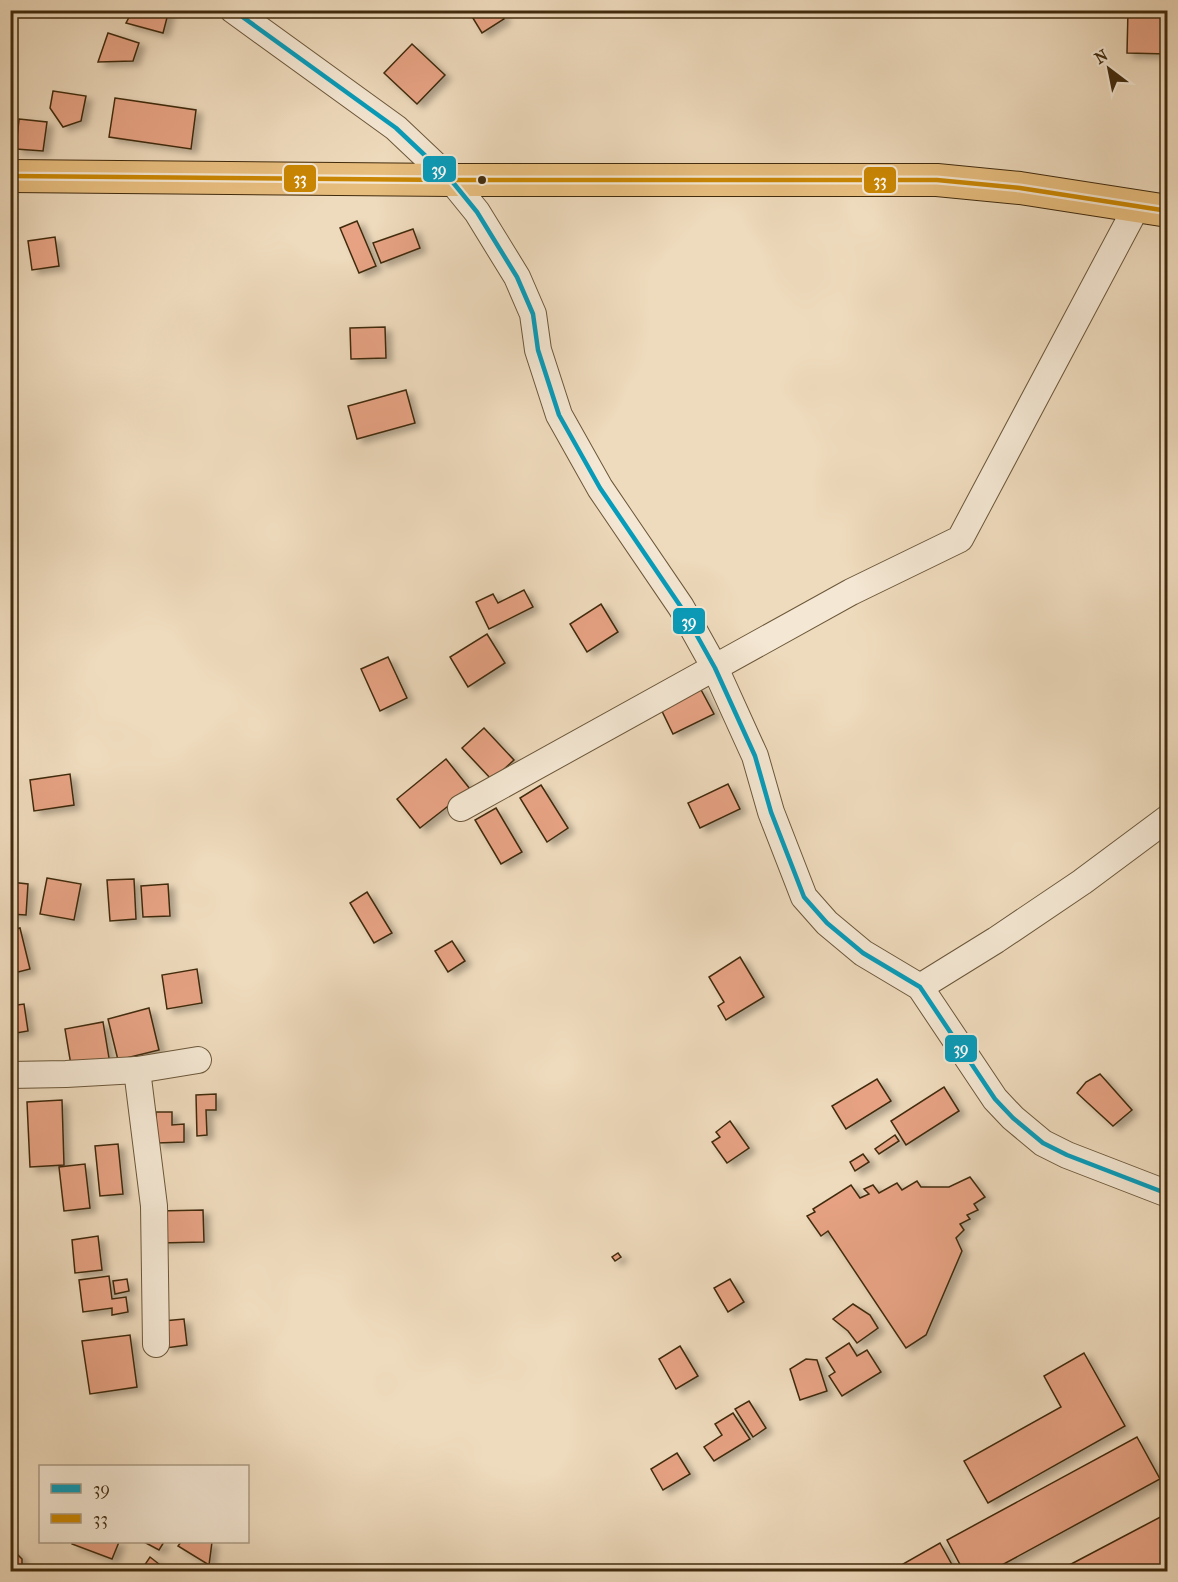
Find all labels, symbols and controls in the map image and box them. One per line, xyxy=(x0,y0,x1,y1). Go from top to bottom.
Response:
north arrow xyxy=(1079,39,1139,99)
text: N xyxy=(1091,45,1112,68)
line badge: 39 xyxy=(422,155,457,183)
text: 39 xyxy=(432,160,446,180)
line badge: 33 xyxy=(283,164,317,193)
line badge: 33 xyxy=(863,166,897,194)
text: 33 xyxy=(293,169,307,189)
text: 33 xyxy=(873,171,887,191)
unlabelled marker xyxy=(476,174,488,186)
line badge: 39 xyxy=(672,607,706,635)
text: 39 xyxy=(682,612,696,632)
line badge: 39 xyxy=(944,1034,978,1063)
text: 39 xyxy=(954,1039,968,1059)
legend xyxy=(39,1465,249,1543)
text: 39 xyxy=(93,1479,110,1500)
text: 33 xyxy=(93,1509,108,1530)

